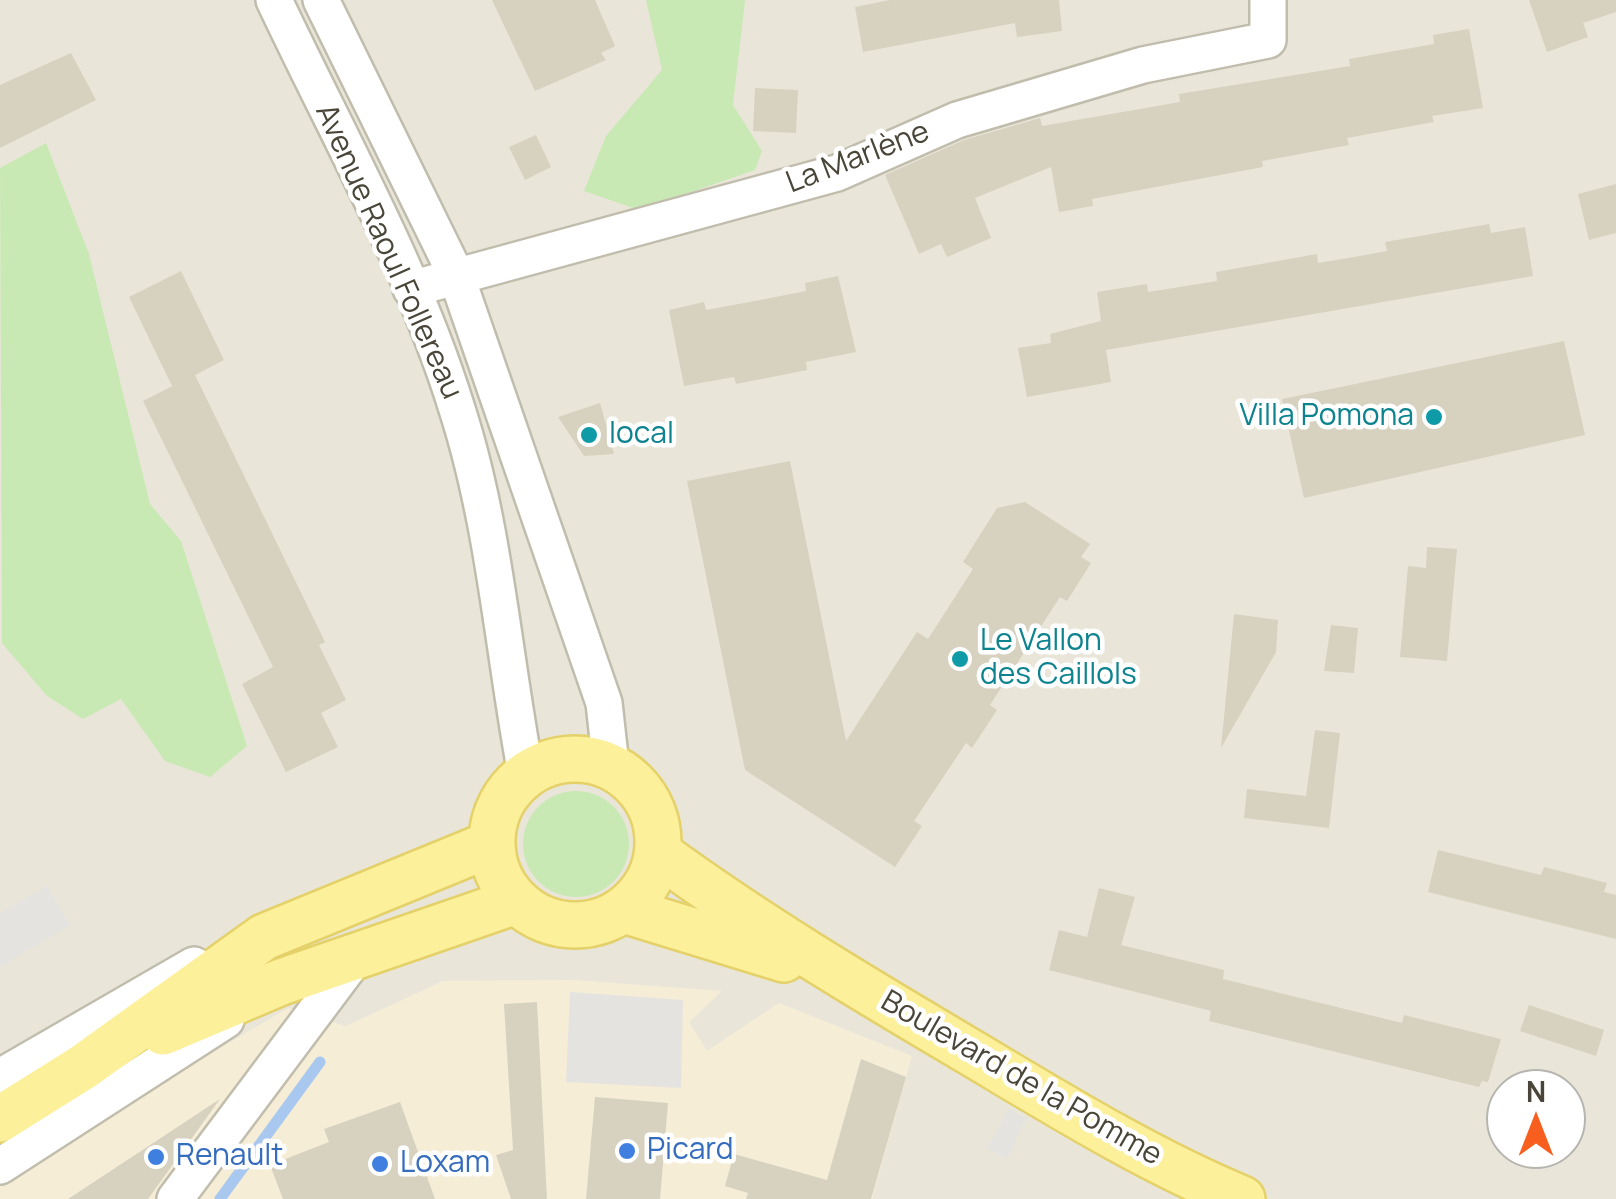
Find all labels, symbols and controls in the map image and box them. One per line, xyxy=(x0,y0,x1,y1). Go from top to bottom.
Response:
street label: Avenue Raoul Follereau xyxy=(307,99,469,405)
street label: La Marlène xyxy=(782,114,934,202)
place label: Villa Pomona xyxy=(1239,399,1414,435)
marker: Villa Pomona xyxy=(1423,406,1445,428)
place label: local xyxy=(609,417,674,453)
marker: local xyxy=(578,424,600,446)
place label: Le Vallon des Caillols xyxy=(980,624,1137,694)
marker: Le Vallon des Caillols xyxy=(949,648,971,670)
street label: Boulevard de la Pomme xyxy=(874,984,1168,1174)
north arrow xyxy=(1486,1069,1586,1169)
text: N xyxy=(1526,1072,1546,1110)
place label: Picard xyxy=(647,1133,734,1169)
place label: Renault xyxy=(176,1139,283,1175)
marker: Picard xyxy=(616,1140,638,1162)
marker: Renault xyxy=(145,1146,167,1168)
place label: Loxam xyxy=(400,1146,490,1182)
marker: Loxam xyxy=(369,1153,391,1175)

